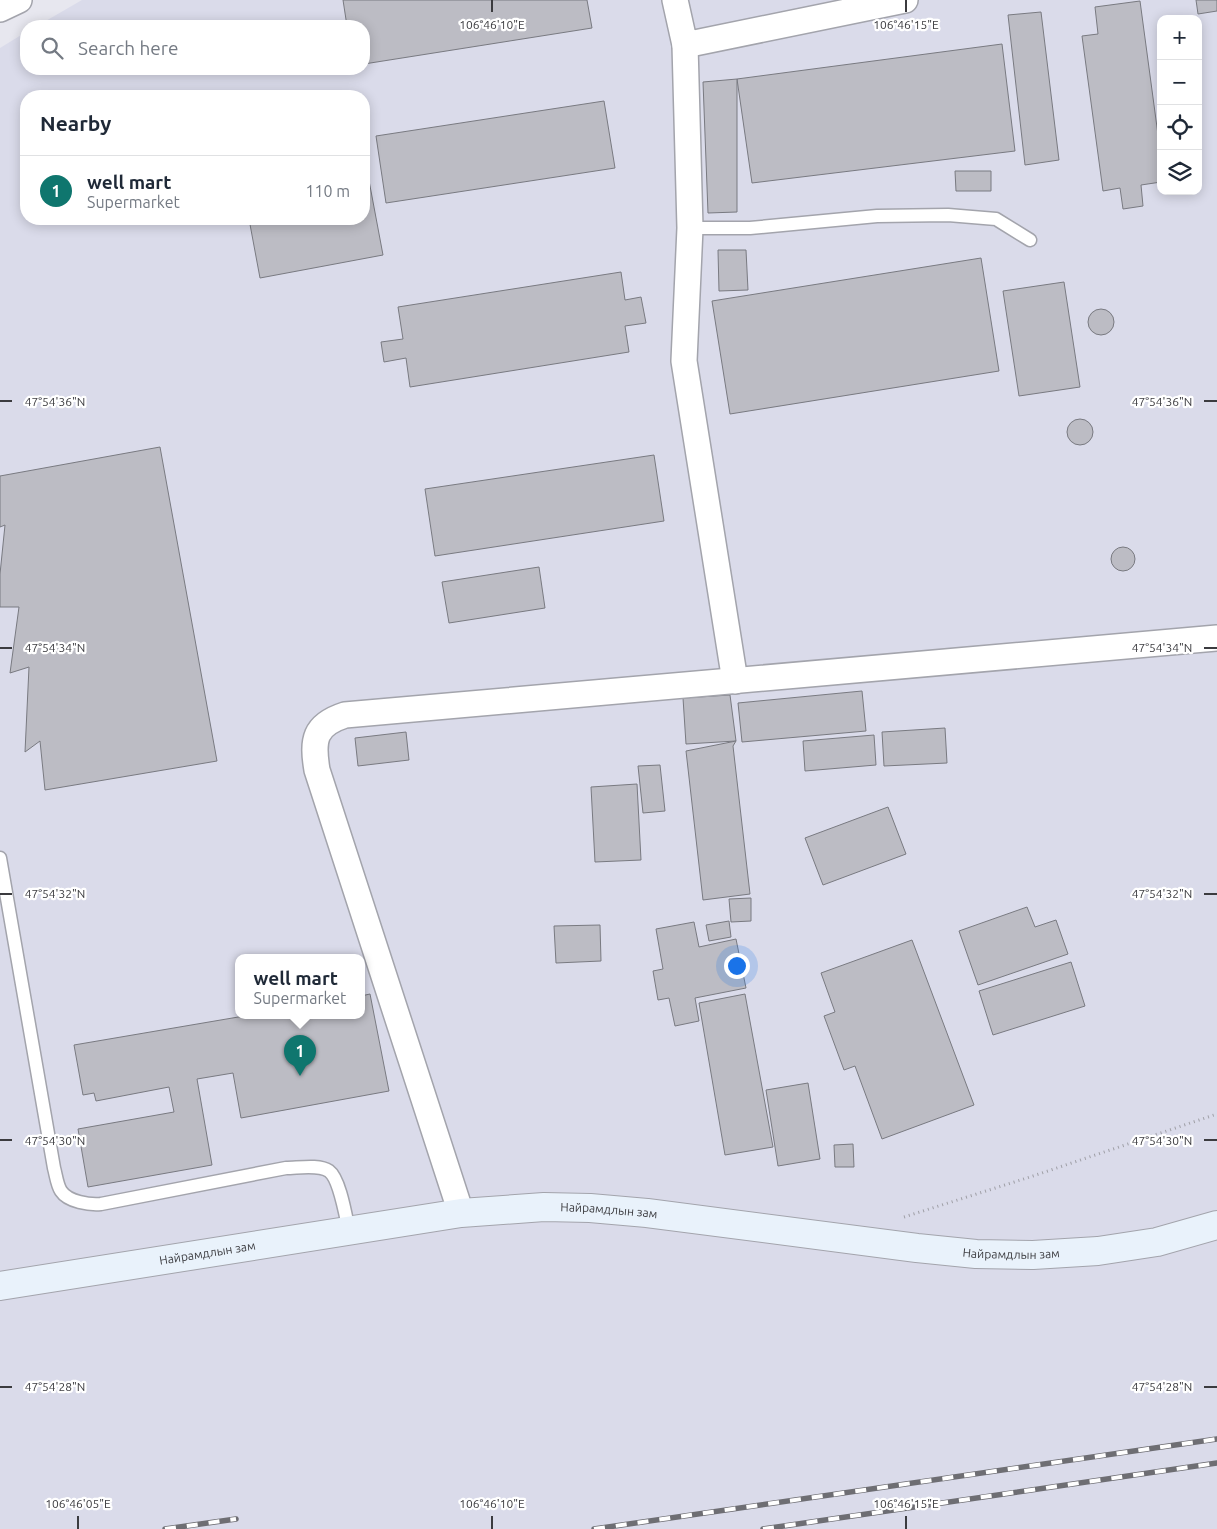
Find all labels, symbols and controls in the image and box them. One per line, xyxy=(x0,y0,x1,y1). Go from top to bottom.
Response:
map controls xyxy=(1157,15,1202,195)
button: + xyxy=(1157,15,1202,60)
text: 106°46'10"E xyxy=(459,18,525,31)
text: 106°46'15"E xyxy=(873,18,939,31)
search box xyxy=(20,20,370,75)
icon: search xyxy=(38,34,66,62)
text: Search here xyxy=(78,37,178,59)
button: − xyxy=(1157,60,1202,105)
button: locate xyxy=(1157,105,1202,150)
text: Nearby xyxy=(40,111,111,135)
button: layers xyxy=(1157,150,1202,195)
text: well mart xyxy=(87,171,171,193)
text: 1 xyxy=(51,182,61,200)
text: 110 m xyxy=(305,182,350,200)
text: Supermarket xyxy=(87,193,180,211)
text: 47°54'36"N xyxy=(25,395,85,408)
text: 47°54'36"N xyxy=(1132,395,1192,408)
text: 47°54'34"N xyxy=(25,641,85,654)
text: 47°54'34"N xyxy=(1132,641,1192,654)
text: 47°54'32"N xyxy=(25,887,85,900)
text: 47°54'32"N xyxy=(1132,887,1192,900)
your location xyxy=(724,953,750,979)
popup xyxy=(235,954,365,1019)
text: well mart xyxy=(254,967,338,989)
text: Supermarket xyxy=(254,989,346,1007)
pin: 1 xyxy=(284,1035,316,1076)
text: 47°54'30"N xyxy=(25,1134,85,1147)
text: 47°54'30"N xyxy=(1132,1134,1192,1147)
street label: Найрамдлын зам xyxy=(560,1200,658,1220)
street label: Найрамдлын зам xyxy=(158,1239,256,1267)
street label: Найрамдлын зам xyxy=(962,1246,1060,1261)
text: 47°54'28"N xyxy=(25,1380,85,1393)
text: 47°54'28"N xyxy=(1132,1380,1192,1393)
text: 106°46'05"E xyxy=(45,1497,111,1510)
text: 106°46'10"E xyxy=(459,1497,525,1510)
text: 106°46'15"E xyxy=(873,1497,939,1510)

